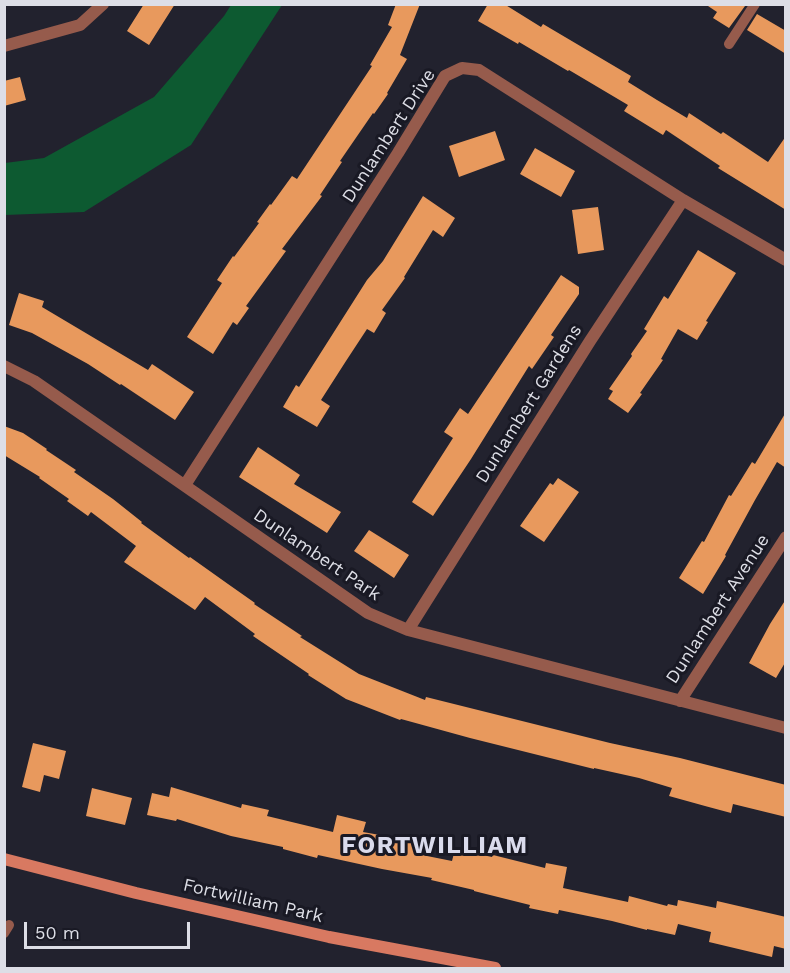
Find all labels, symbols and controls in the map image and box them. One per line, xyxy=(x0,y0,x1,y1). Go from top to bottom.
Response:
street label: Dunlambert Drive xyxy=(338,65,440,207)
street label: Dunlambert Gardens xyxy=(471,321,587,487)
street label: Dunlambert Park xyxy=(249,504,385,606)
street label: Dunlambert Avenue xyxy=(662,530,774,688)
district label: FORTWILLIAM xyxy=(342,832,528,860)
street label: Fortwilliam Park xyxy=(181,874,325,928)
scale bar xyxy=(27,910,194,948)
text: 50 m xyxy=(35,922,80,943)

